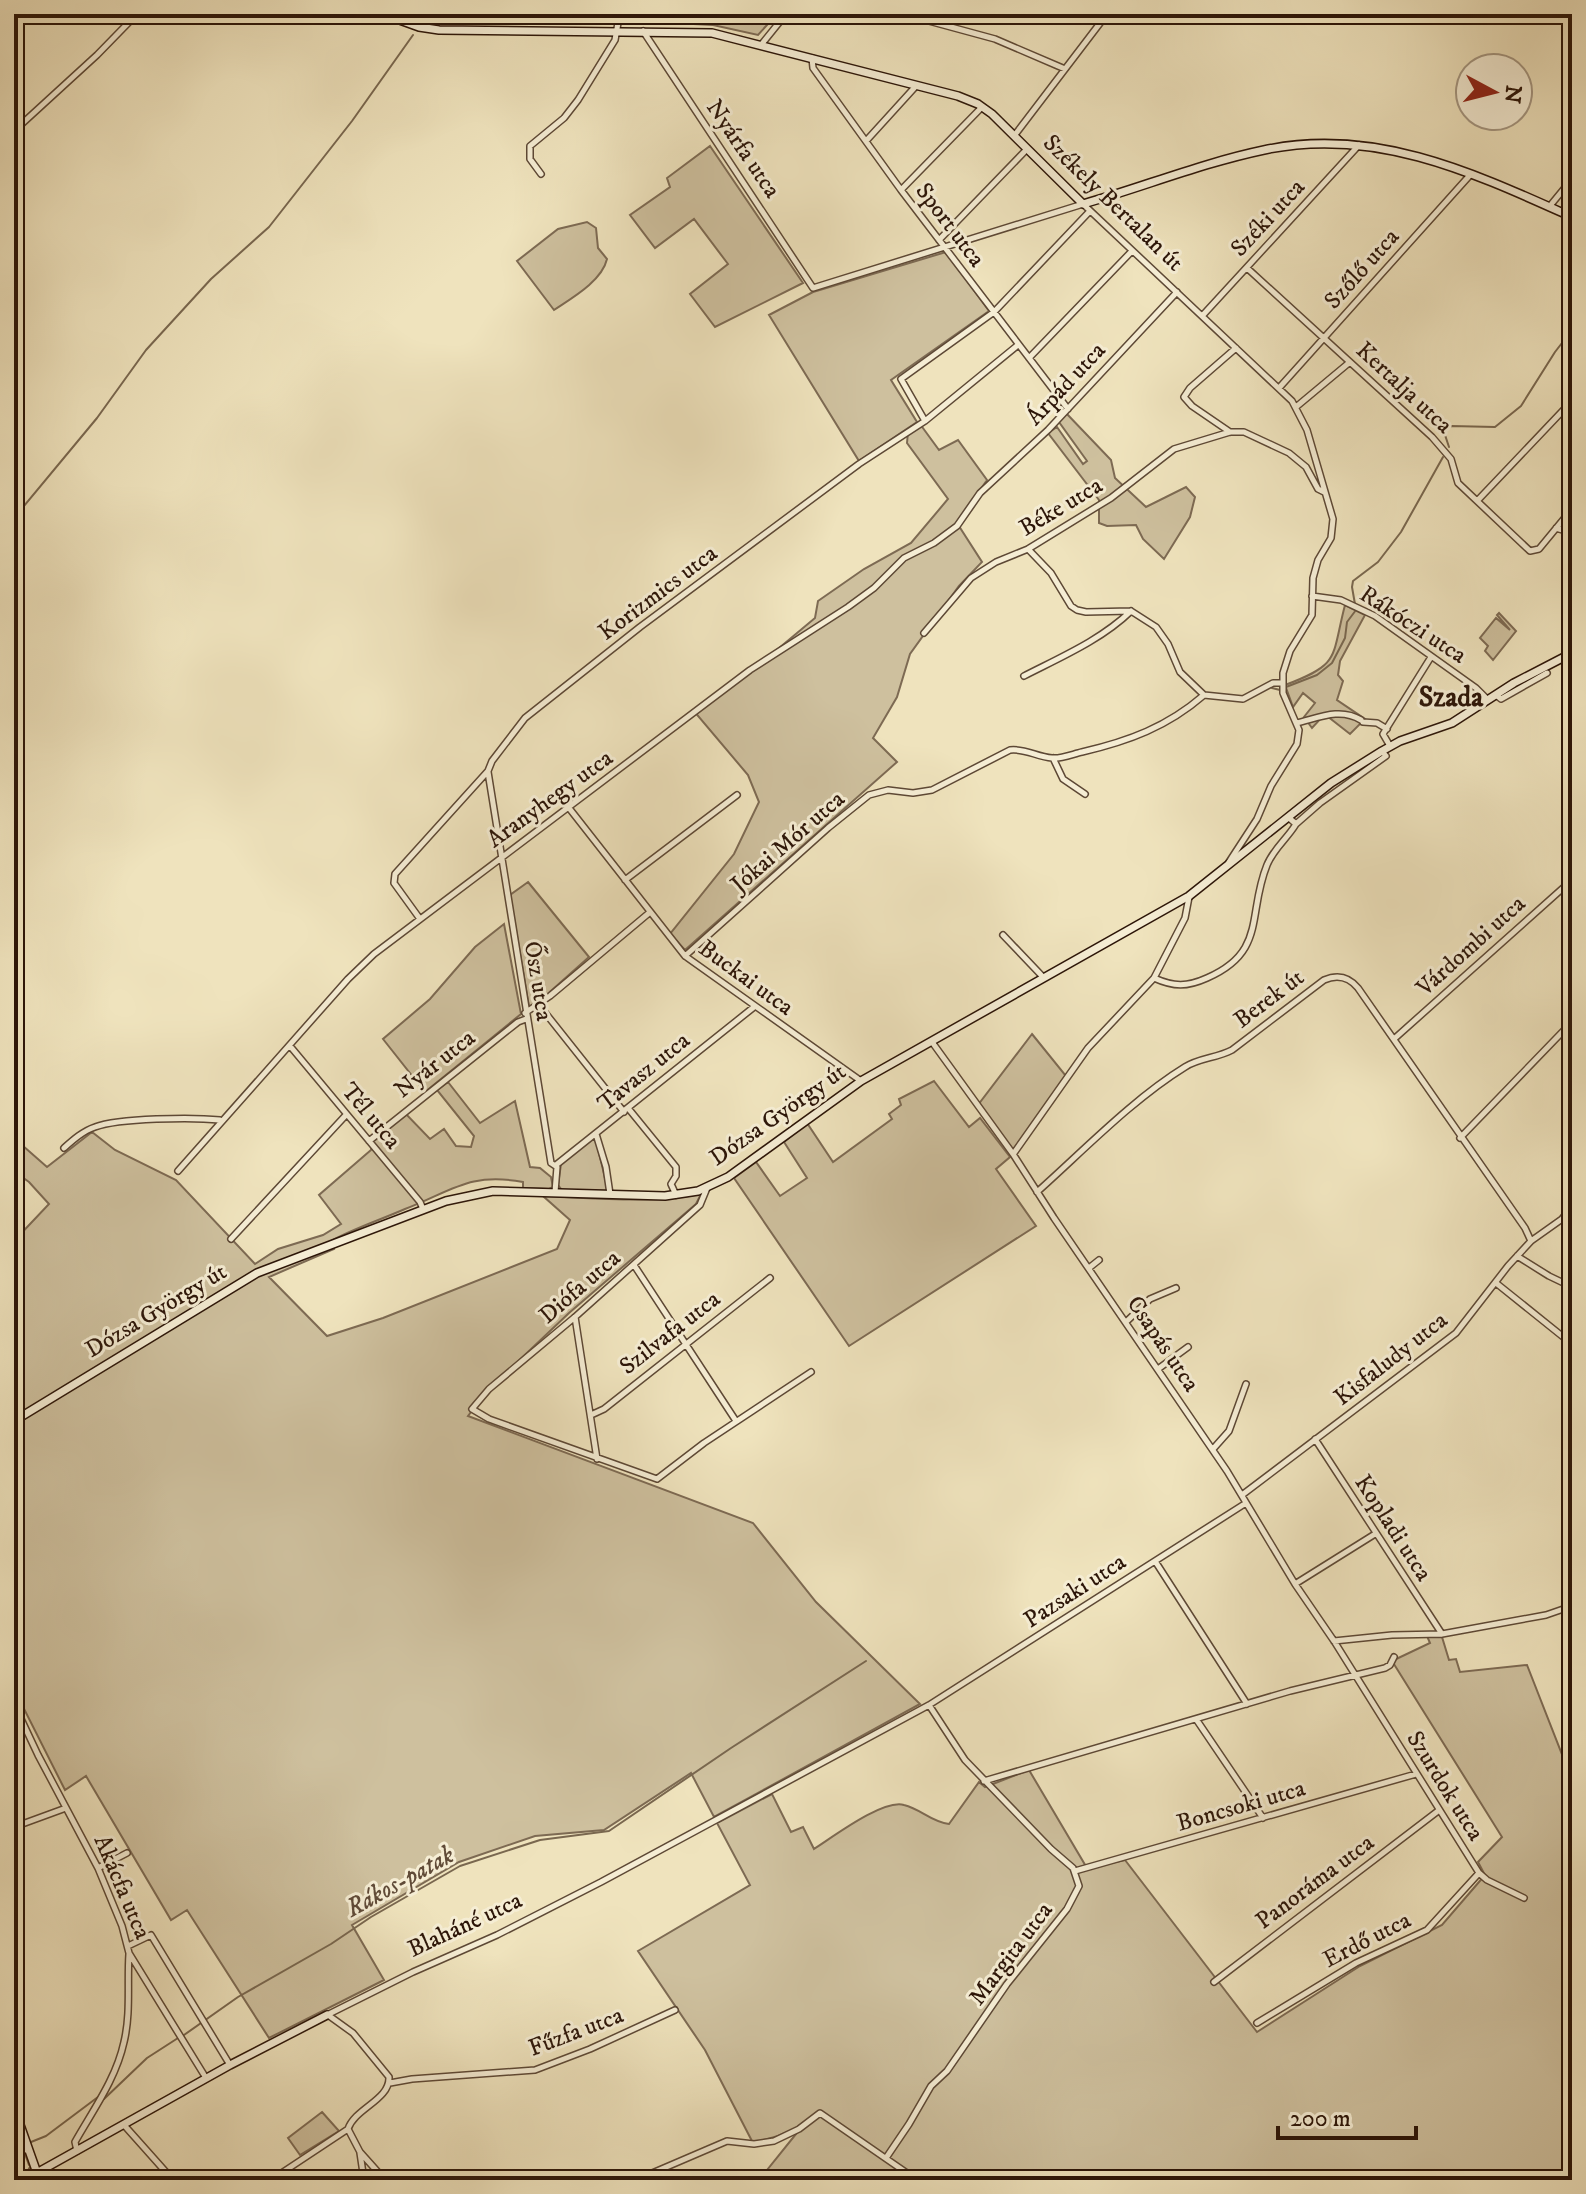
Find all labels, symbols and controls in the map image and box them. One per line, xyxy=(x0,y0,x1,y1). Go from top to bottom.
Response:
north arrow xyxy=(1454,52,1534,132)
text: N xyxy=(1498,84,1527,105)
street label: Nyárfa utca xyxy=(699,94,787,205)
street label: Székely Bertalan út xyxy=(1036,128,1190,278)
street label: Széki utca xyxy=(1224,172,1312,263)
street label: Sport utca xyxy=(909,177,992,274)
street label: Szőlő utca xyxy=(1318,222,1407,316)
street label: Árpád utca xyxy=(1019,335,1113,432)
street label: Kertalja utca xyxy=(1349,336,1459,441)
street label: Béke utca xyxy=(1014,470,1109,543)
street label: Korizmics utca xyxy=(593,538,724,647)
street label: Rákóczi utca xyxy=(1354,579,1473,671)
district label: Szada xyxy=(1419,680,1484,715)
street label: Aranyhegy utca xyxy=(481,743,620,855)
street label: Jókai Mór utca xyxy=(723,784,852,901)
street label: Várdombi utca xyxy=(1409,889,1532,1004)
street label: Buckai utca xyxy=(693,933,800,1023)
street label: Ősz utca xyxy=(517,939,560,1024)
street label: Berek út xyxy=(1228,963,1310,1035)
street label: Nyár utca xyxy=(388,1023,482,1105)
street label: Tavasz utca xyxy=(592,1025,697,1118)
street label: Dózsa György út xyxy=(704,1057,852,1173)
street label: Tél utca xyxy=(334,1077,408,1156)
street label: Diófa utca xyxy=(533,1243,628,1331)
street label: Dózsa György út xyxy=(80,1257,232,1365)
street label: Szilvafa utca xyxy=(614,1284,727,1382)
street label: Csapás utca xyxy=(1120,1290,1206,1398)
street label: Kisfaludy utca xyxy=(1328,1305,1454,1413)
street label: Kopladi utca xyxy=(1348,1469,1439,1587)
street label: Pazsaki utca xyxy=(1018,1546,1132,1635)
street label: Szurdok utca xyxy=(1399,1726,1491,1847)
street label: Boncsoki utca xyxy=(1173,1773,1309,1839)
street label: Panoráma utca xyxy=(1250,1827,1381,1936)
street label: Akácfa utca xyxy=(87,1830,158,1944)
water label: Rákos-patak xyxy=(339,1839,460,1926)
street label: Blaháné utca xyxy=(403,1885,528,1965)
street label: Margita utca xyxy=(962,1896,1060,2012)
street label: Erdő utca xyxy=(1318,1905,1417,1975)
street label: Fűzfa utca xyxy=(524,2000,628,2064)
scale bar xyxy=(1278,2090,1416,2140)
text: 200 m xyxy=(1290,2104,1351,2134)

